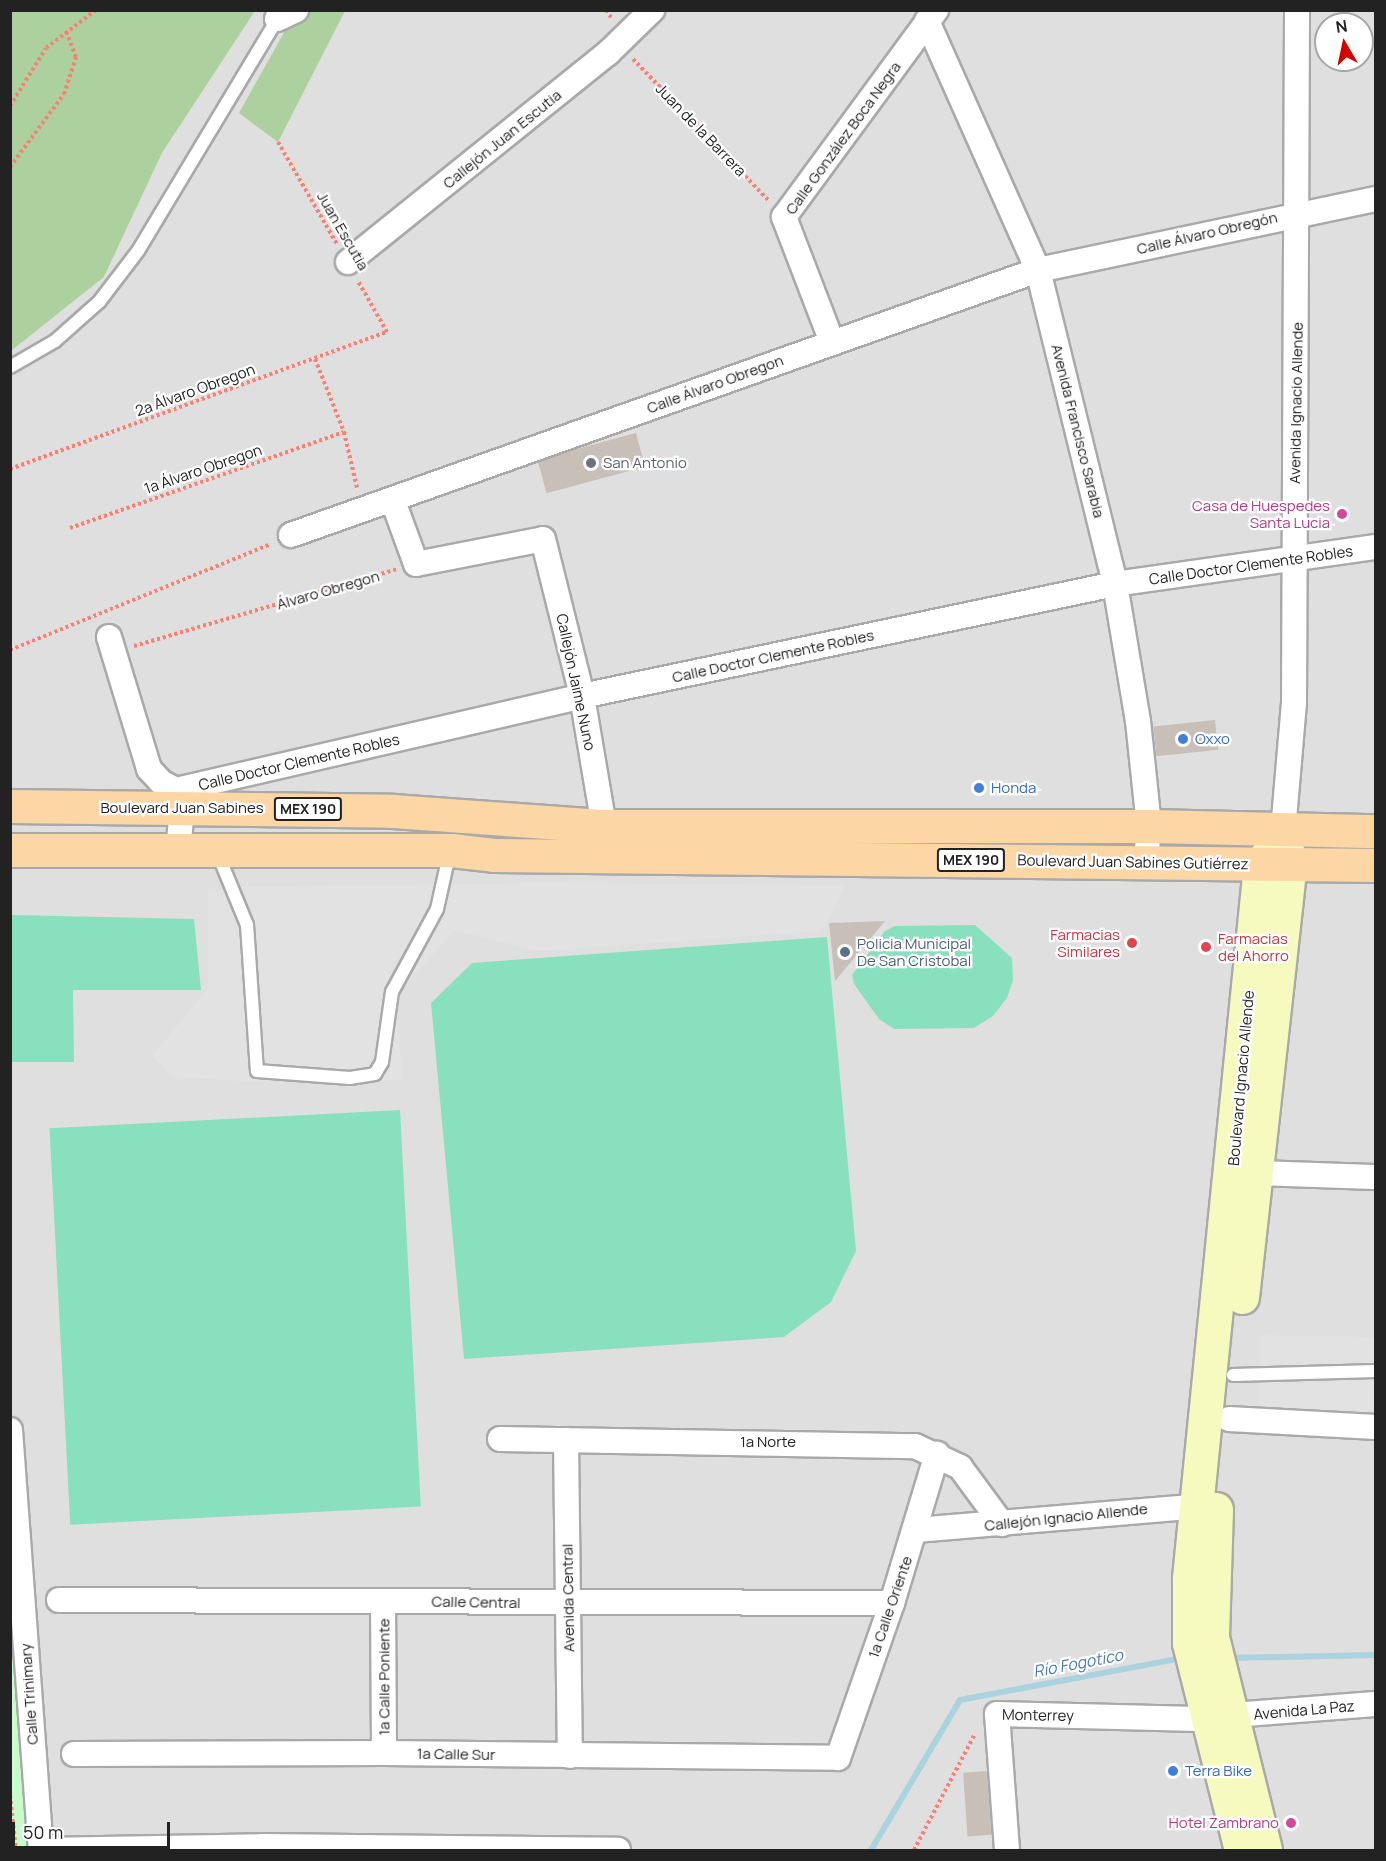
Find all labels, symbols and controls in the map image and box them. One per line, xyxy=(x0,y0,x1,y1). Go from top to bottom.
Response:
north arrow xyxy=(1314,12,1374,72)
text: N xyxy=(1334,14,1349,38)
street label: Calle González Boca Negra xyxy=(782,58,904,218)
street label: Juan de la Barrera xyxy=(652,80,750,180)
street label: Callejón Juan Escutia xyxy=(439,86,565,192)
street label: Juan Escutia xyxy=(313,189,373,273)
street label: Calle Álvaro Obregón xyxy=(1135,208,1279,258)
street label: Avenida Ignacio Allende xyxy=(1286,322,1306,484)
street label: Avenida Francisco Sarabia xyxy=(1048,342,1108,520)
street label: Calle Álvaro Obregon xyxy=(644,351,786,417)
street label: 2a Álvaro Obregon xyxy=(133,360,257,420)
street label: 1a Álvaro Obregon xyxy=(142,440,264,498)
place label: San Antonio xyxy=(603,454,687,472)
marker: San Antonio xyxy=(584,456,598,470)
place label: Casa de Huespedes Santa Lucia xyxy=(1192,496,1330,531)
marker: Casa de Huespedes Santa Lucia xyxy=(1335,507,1349,521)
street label: Calle Doctor Clemente Robles xyxy=(1148,542,1354,588)
street label: Álvaro Obregon xyxy=(275,567,381,613)
street label: Callejón Jaime Nuno xyxy=(553,612,599,752)
street label: Calle Doctor Clemente Robles xyxy=(670,626,876,686)
street label: Calle Doctor Clemente Robles xyxy=(197,730,401,794)
place label: Oxxo xyxy=(1195,730,1230,748)
marker: Oxxo xyxy=(1176,732,1190,746)
place label: Honda xyxy=(991,779,1036,797)
marker: Honda xyxy=(972,781,986,795)
road number: MEX 190 xyxy=(274,798,342,820)
street label: Boulevard Juan Sabines xyxy=(100,799,264,817)
road number: MEX 190 xyxy=(936,849,1006,871)
street label: Boulevard Juan Sabines Gutiérrez xyxy=(1017,851,1249,873)
place label: Farmacias Similares xyxy=(1050,925,1120,960)
place label: Farmacias del Ahorro xyxy=(1218,929,1289,964)
place label: Policia Municipal De San Cristobal xyxy=(857,934,971,969)
marker: Farmacias Similares xyxy=(1125,936,1139,950)
marker: Farmacias del Ahorro xyxy=(1199,940,1213,954)
marker: Policia Municipal De San Cristobal xyxy=(838,945,852,959)
street label: Boulevard Ignacio Allende xyxy=(1224,989,1258,1167)
street label: 1a Norte xyxy=(740,1433,796,1451)
street label: Callejón Ignacio Allende xyxy=(983,1499,1149,1535)
street label: Avenida Central xyxy=(558,1544,578,1652)
street label: 1a Calle Oriente xyxy=(864,1554,916,1660)
street label: Calle Central xyxy=(431,1592,521,1612)
street label: 1a Calle Poniente xyxy=(375,1618,393,1736)
street label: Calle Trinimary xyxy=(16,1643,42,1745)
water label: Río Fogotico xyxy=(1032,1645,1124,1681)
street label: Avenida La Paz xyxy=(1253,1697,1355,1723)
street label: Monterrey xyxy=(1002,1705,1074,1725)
street label: 1a Calle Sur xyxy=(417,1744,495,1764)
place label: Terra Bike xyxy=(1185,1762,1252,1780)
marker: Terra Bike xyxy=(1166,1764,1180,1778)
scale bar xyxy=(15,1810,172,1848)
place label: Hotel Zambrano xyxy=(1169,1814,1279,1832)
marker: Hotel Zambrano xyxy=(1284,1816,1298,1830)
text: 50 m xyxy=(23,1820,63,1844)

